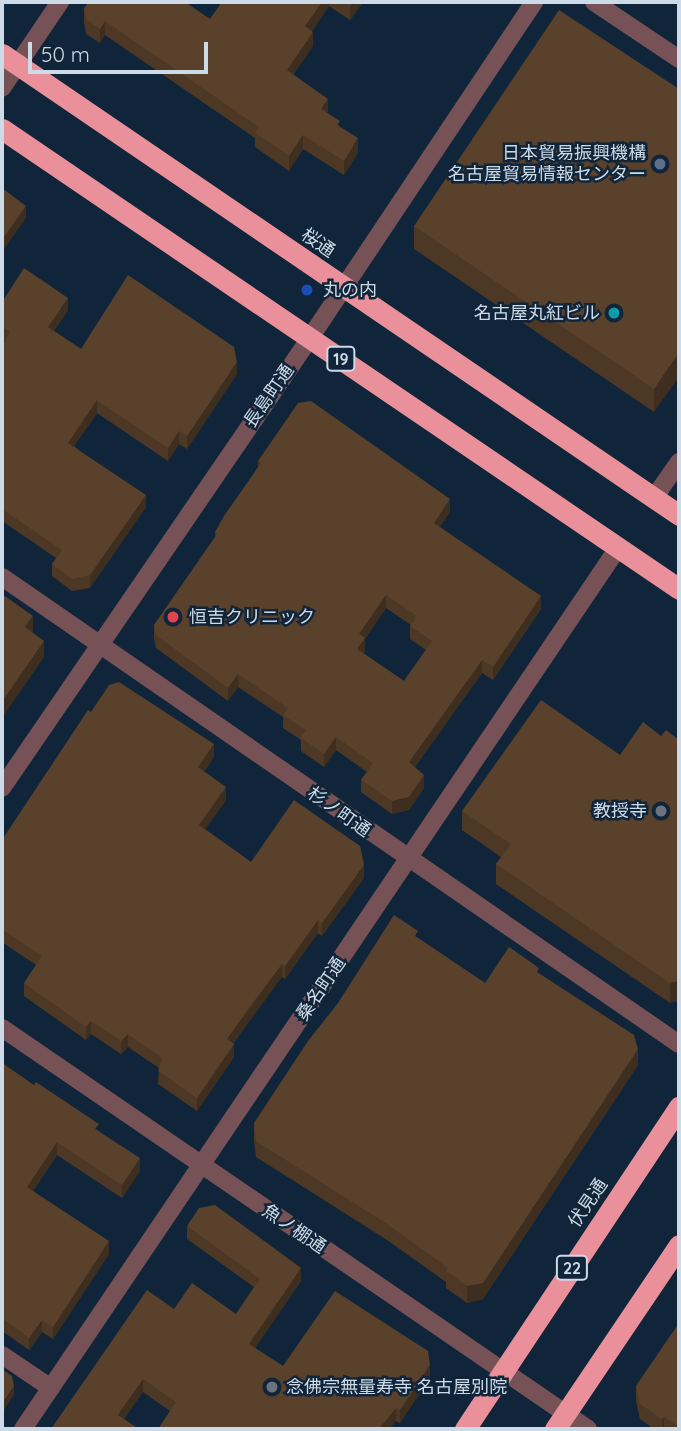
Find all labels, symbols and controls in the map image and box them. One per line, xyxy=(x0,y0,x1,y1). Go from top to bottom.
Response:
scale bar xyxy=(32,28,212,72)
text: 50 m xyxy=(41,41,90,67)
place label: 日本貿易振興機構 名古屋貿易情報センター xyxy=(448,143,646,186)
marker: 日本貿易振興機構 名古屋貿易情報センター xyxy=(652,156,668,172)
street label: 桜通 xyxy=(297,224,339,262)
place label: 丸の内 xyxy=(323,279,377,301)
marker: 丸の内 xyxy=(297,280,317,300)
place label: 名古屋丸紅ビル xyxy=(474,302,600,324)
marker: 名古屋丸紅ビル xyxy=(606,305,622,321)
road number: 19 xyxy=(325,346,357,372)
street label: 長島町通 xyxy=(240,360,298,432)
place label: 恒吉クリニック xyxy=(189,606,315,628)
marker: 恒吉クリニック xyxy=(163,607,183,627)
street label: 杉ノ町通 xyxy=(303,783,375,841)
place label: 教授寺 xyxy=(593,800,647,822)
marker: 教授寺 xyxy=(653,803,669,819)
street label: 桑名町通 xyxy=(292,953,350,1025)
street label: 伏見通 xyxy=(564,1175,612,1231)
street label: 魚ノ棚通 xyxy=(258,1200,330,1258)
road number: 22 xyxy=(554,1256,590,1280)
place label: 念佛宗無量寿寺 名古屋別院 xyxy=(286,1376,507,1398)
marker: 念佛宗無量寿寺 名古屋別院 xyxy=(264,1379,280,1395)

